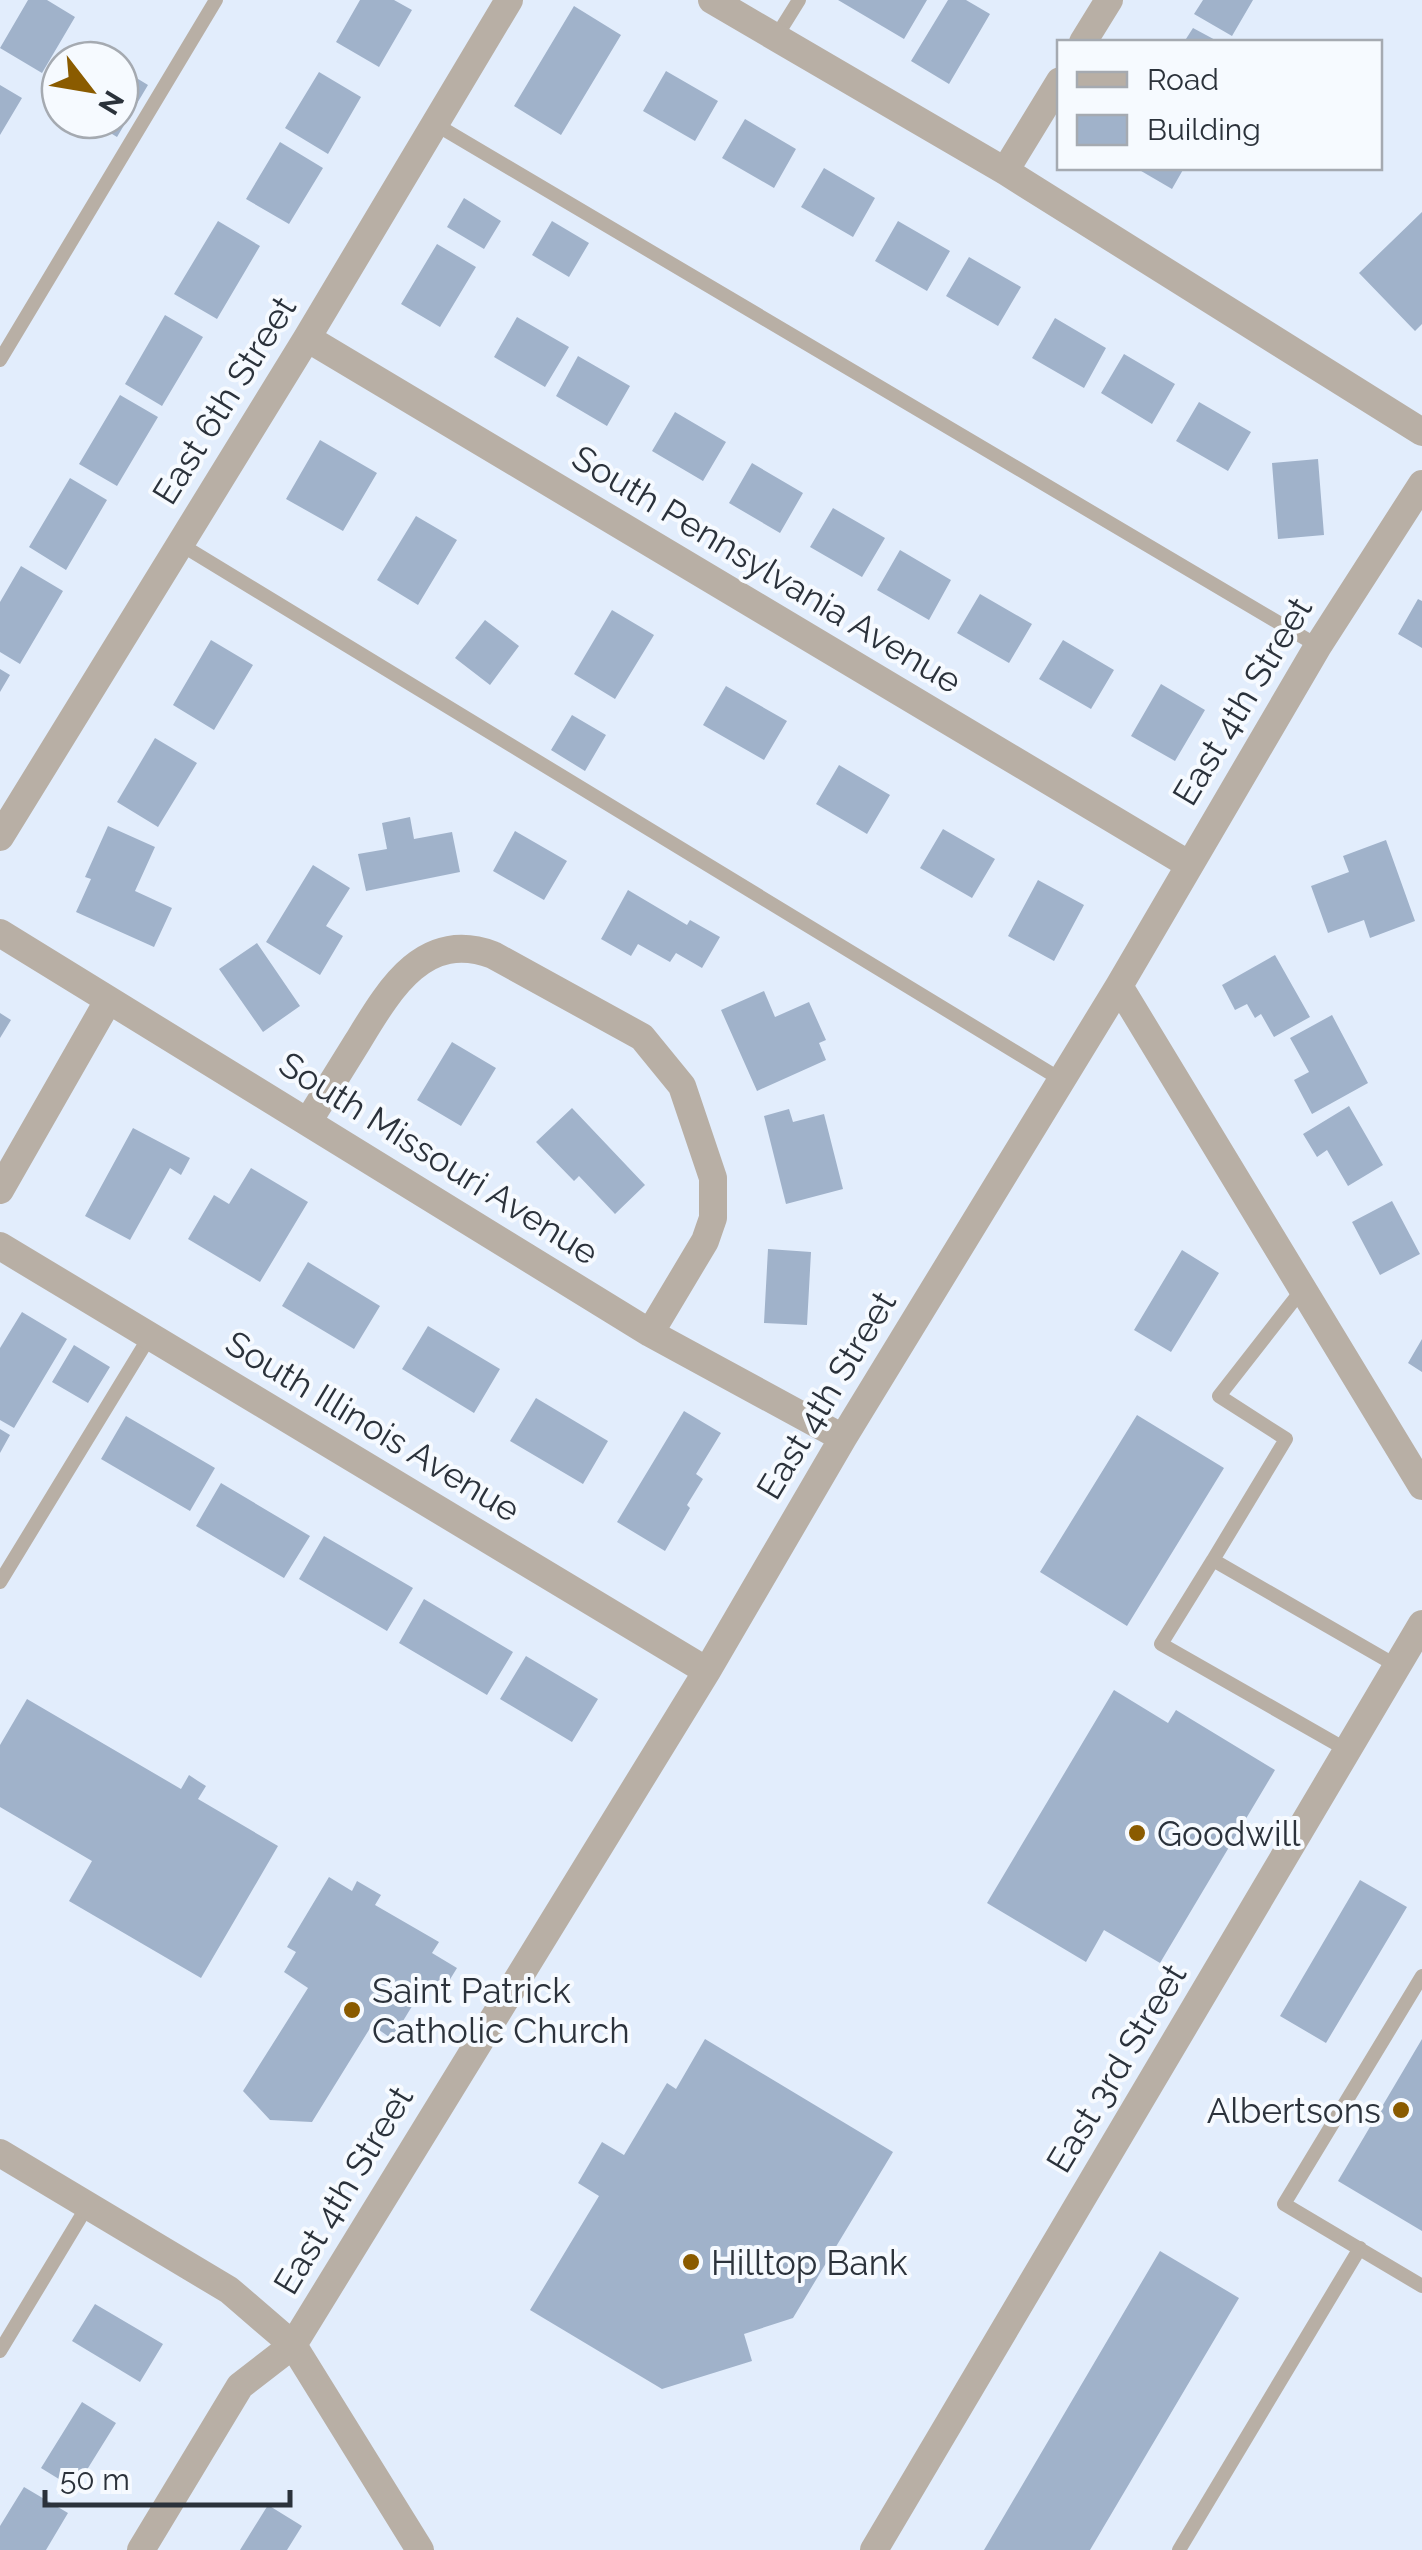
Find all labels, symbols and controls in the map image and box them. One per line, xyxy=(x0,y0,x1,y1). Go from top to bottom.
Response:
north arrow xyxy=(40,40,140,140)
legend xyxy=(1057,40,1382,170)
text: Road xyxy=(1147,62,1219,97)
text: N xyxy=(91,85,131,120)
text: Building xyxy=(1147,112,1261,147)
street label: East 6th Street xyxy=(144,288,304,511)
street label: South Pennsylvania Avenue xyxy=(565,437,969,701)
street label: East 4th Street xyxy=(1164,589,1320,812)
street label: South Missouri Avenue xyxy=(272,1043,606,1273)
street label: East 4th Street xyxy=(748,1283,904,1506)
street label: South Illinois Avenue xyxy=(219,1322,527,1530)
place label: Goodwill xyxy=(1157,1813,1301,1854)
marker: Goodwill xyxy=(1126,1822,1148,1844)
street label: East 3rd Street xyxy=(1038,1956,1195,2180)
place label: Saint Patrick Catholic Church xyxy=(372,1970,630,2051)
marker: Saint Patrick Catholic Church xyxy=(341,1999,363,2021)
street label: East 4th Street xyxy=(265,2078,421,2301)
place label: Albertsons xyxy=(1207,2090,1381,2131)
marker: Albertsons xyxy=(1390,2099,1412,2121)
place label: Hilltop Bank xyxy=(711,2242,908,2283)
marker: Hilltop Bank xyxy=(680,2251,702,2273)
scale bar xyxy=(45,2445,290,2507)
text: 50 m xyxy=(60,2462,130,2497)

